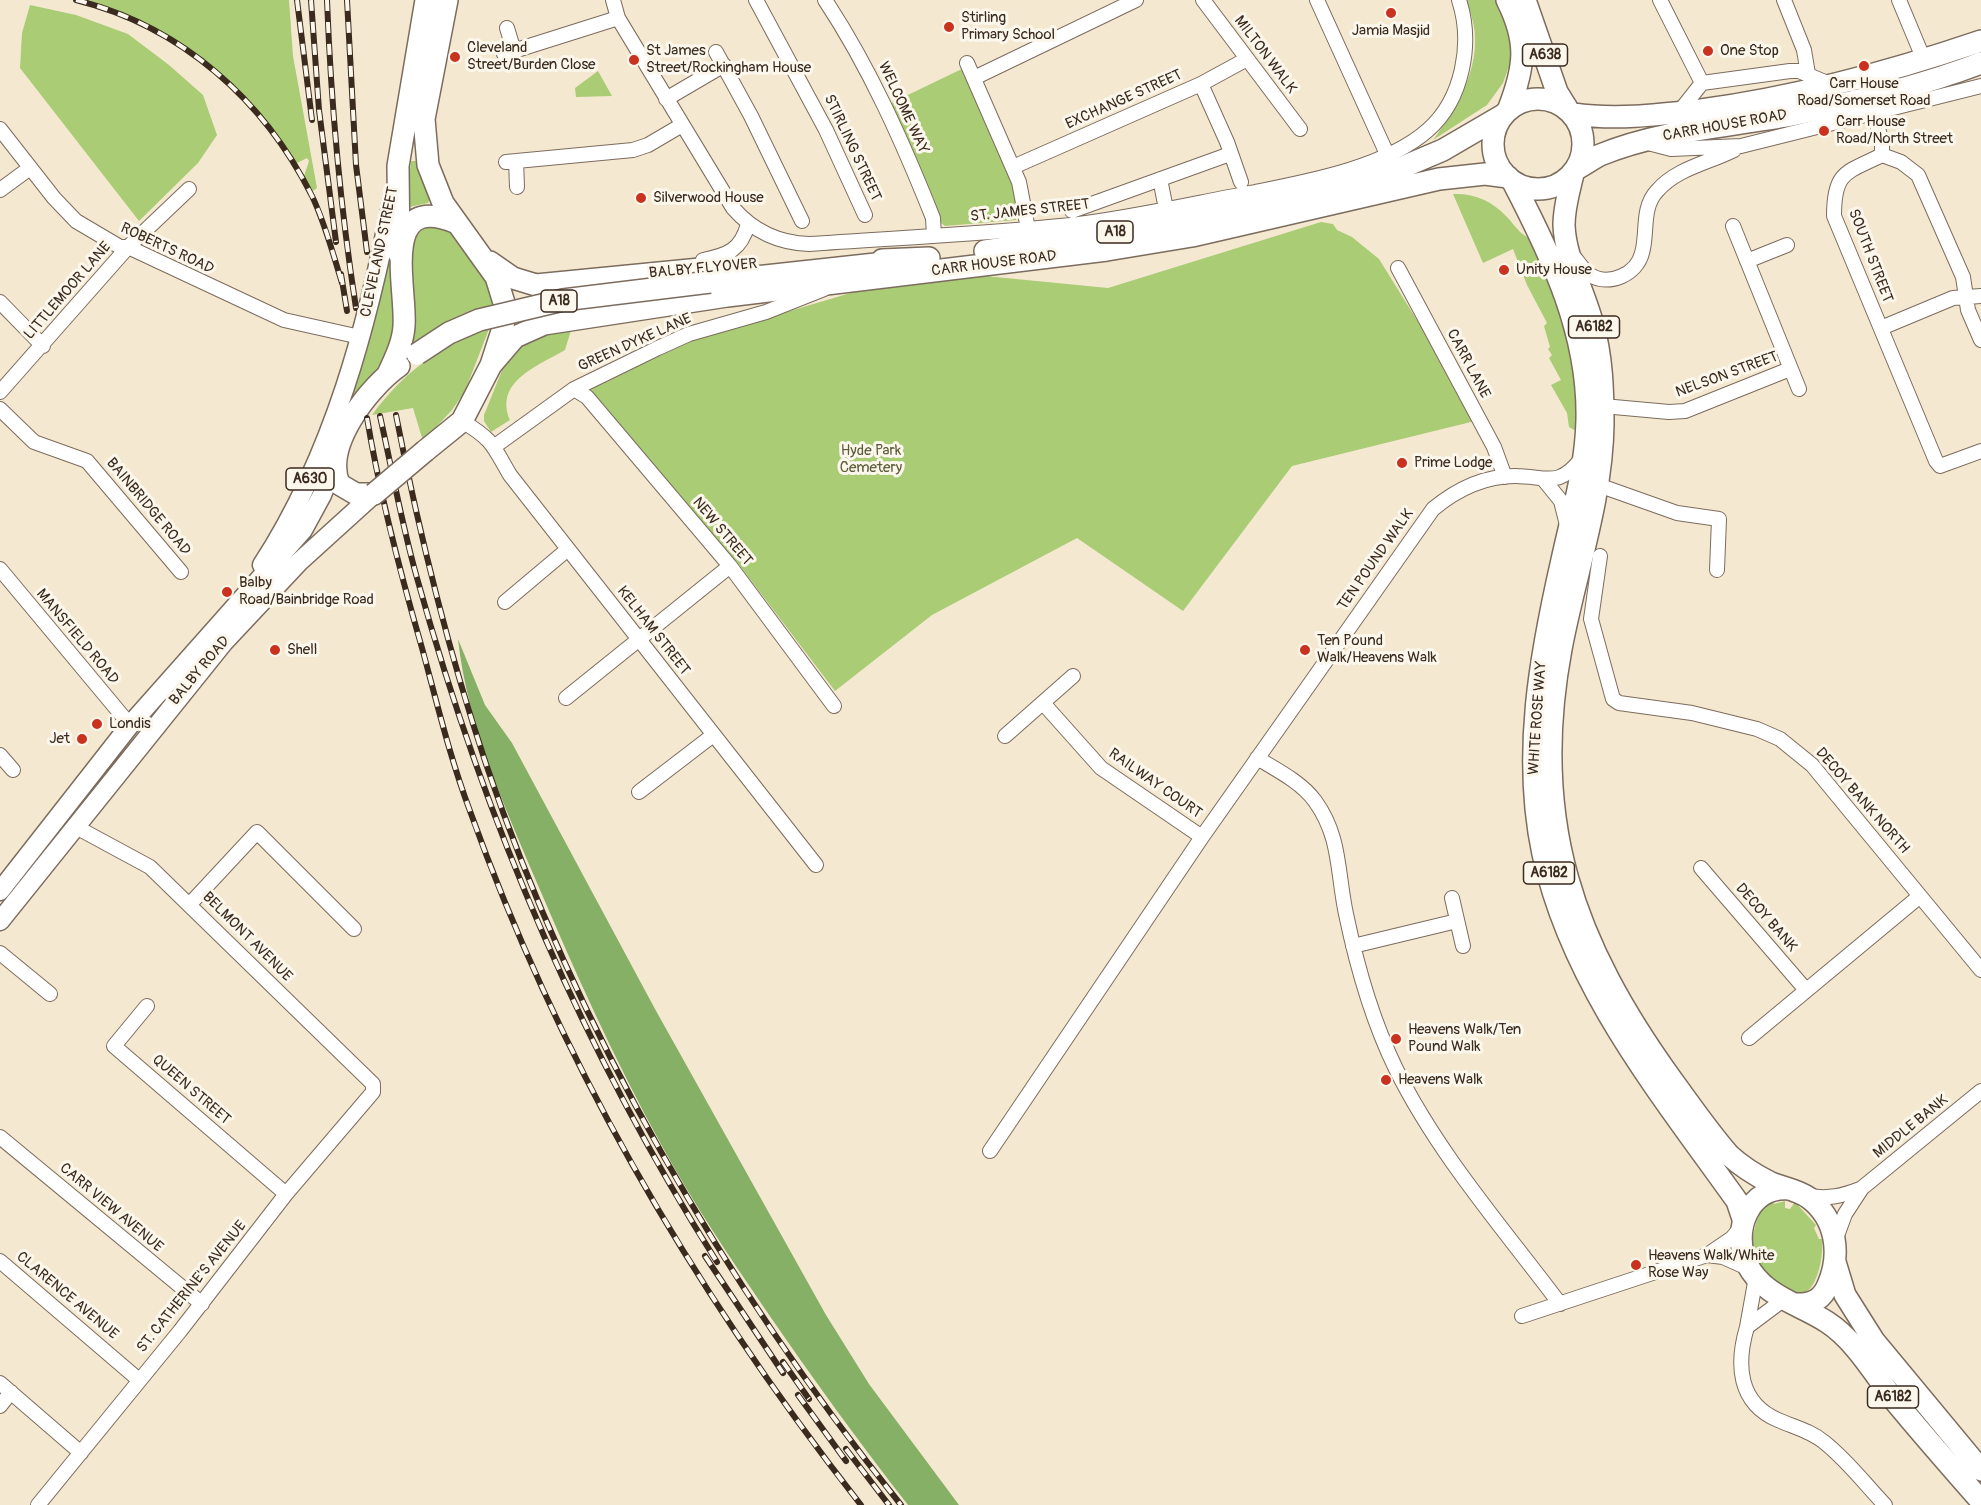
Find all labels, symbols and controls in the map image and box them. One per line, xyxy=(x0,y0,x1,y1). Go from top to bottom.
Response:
marker: Jamia Masjid xyxy=(1384,6,1398,20)
place label: Stirling Primary School xyxy=(961,9,1055,44)
street label: MILTON WALK xyxy=(1230,13,1300,97)
marker: Stirling Primary School xyxy=(942,20,956,34)
place label: Jamia Masjid xyxy=(1352,22,1430,40)
place label: Cleveland Street/Burden Close xyxy=(467,39,595,74)
place label: St James Street/Rockingham House xyxy=(646,42,811,77)
place label: One Stop xyxy=(1720,42,1779,60)
road number: A638 xyxy=(1522,44,1568,66)
marker: One Stop xyxy=(1701,44,1715,58)
marker: Cleveland Street/Burden Close xyxy=(448,50,462,64)
marker: St James Street/Rockingham House xyxy=(627,53,641,67)
street label: WELCOME WAY xyxy=(874,59,932,157)
marker: Carr House Road/Somerset Road xyxy=(1857,59,1871,73)
street label: EXCHANGE STREET xyxy=(1063,66,1185,134)
place label: Carr House Road/Somerset Road xyxy=(1797,75,1931,110)
street label: STIRLING STREET xyxy=(819,92,885,204)
street label: CARR HOUSE ROAD xyxy=(1662,106,1788,146)
place label: Carr House Road/North Street xyxy=(1836,113,1953,148)
marker: Carr House Road/North Street xyxy=(1817,124,1831,138)
street label: CLEVELAND STREET xyxy=(357,185,403,319)
place label: Silverwood House xyxy=(653,189,764,207)
marker: Silverwood House xyxy=(634,191,648,205)
street label: ST. JAMES STREET xyxy=(970,196,1090,226)
street label: SOUTH STREET xyxy=(1844,207,1896,305)
street label: ROBERTS ROAD xyxy=(117,220,217,278)
road number: A18 xyxy=(1097,221,1133,243)
street label: LITTLEMOOR LANE xyxy=(21,238,115,344)
street label: CARR HOUSE ROAD xyxy=(931,247,1057,281)
street label: BALBY FLYOVER xyxy=(648,255,758,283)
place label: Unity House xyxy=(1516,261,1592,279)
marker: Unity House xyxy=(1497,263,1511,277)
road number: A18 xyxy=(541,290,577,312)
street label: GREEN DYKE LANE xyxy=(575,310,695,376)
road number: A6182 xyxy=(1568,316,1620,338)
street label: CARR LANE xyxy=(1442,326,1494,402)
street label: NELSON STREET xyxy=(1673,348,1781,402)
park label: Hyde Park Cemetery xyxy=(840,442,902,477)
place label: Prime Lodge xyxy=(1414,454,1492,472)
street label: BAINBRIDGE ROAD xyxy=(102,455,194,559)
marker: Prime Lodge xyxy=(1395,456,1409,470)
road number: A630 xyxy=(286,468,334,490)
street label: NEW STREET xyxy=(688,494,756,570)
street label: TEN POUND WALK xyxy=(1334,506,1418,614)
place label: Balby Road/Bainbridge Road xyxy=(239,574,374,609)
street label: KELHAM STREET xyxy=(613,583,693,679)
marker: Balby Road/Bainbridge Road xyxy=(220,585,234,599)
street label: MANSFIELD ROAD xyxy=(32,586,122,688)
place label: Ten Pound Walk/Heavens Walk xyxy=(1317,632,1437,667)
street label: BALBY ROAD xyxy=(166,633,234,709)
place label: Shell xyxy=(287,641,317,659)
marker: Shell xyxy=(268,643,282,657)
marker: Ten Pound Walk/Heavens Walk xyxy=(1298,643,1312,657)
street label: WHITE ROSE WAY xyxy=(1525,660,1551,776)
place label: Londis xyxy=(109,715,151,733)
marker: Londis xyxy=(90,717,104,731)
place label: Jet xyxy=(49,730,70,748)
marker: Jet xyxy=(75,732,89,746)
street label: DECOY BANK NORTH xyxy=(1811,744,1913,858)
street label: RAILWAY COURT xyxy=(1105,745,1205,823)
road number: A6182 xyxy=(1524,862,1574,884)
street label: DECOY BANK xyxy=(1731,880,1801,956)
street label: BELMONT AVENUE xyxy=(198,888,296,986)
place label: Heavens Walk/Ten Pound Walk xyxy=(1408,1021,1521,1056)
marker: Heavens Walk/Ten Pound Walk xyxy=(1389,1032,1403,1046)
street label: QUEEN STREET xyxy=(148,1051,234,1129)
place label: Heavens Walk xyxy=(1398,1071,1483,1089)
marker: Heavens Walk xyxy=(1379,1073,1393,1087)
street label: MIDDLE BANK xyxy=(1870,1091,1952,1163)
street label: CARR VIEW AVENUE xyxy=(56,1160,166,1256)
street label: ST. CATHERINE'S AVENUE xyxy=(133,1217,251,1357)
place label: Heavens Walk/White Rose Way xyxy=(1648,1247,1774,1282)
street label: CLARENCE AVENUE xyxy=(12,1248,122,1344)
marker: Heavens Walk/White Rose Way xyxy=(1629,1258,1643,1272)
road number: A6182 xyxy=(1868,1386,1918,1408)

